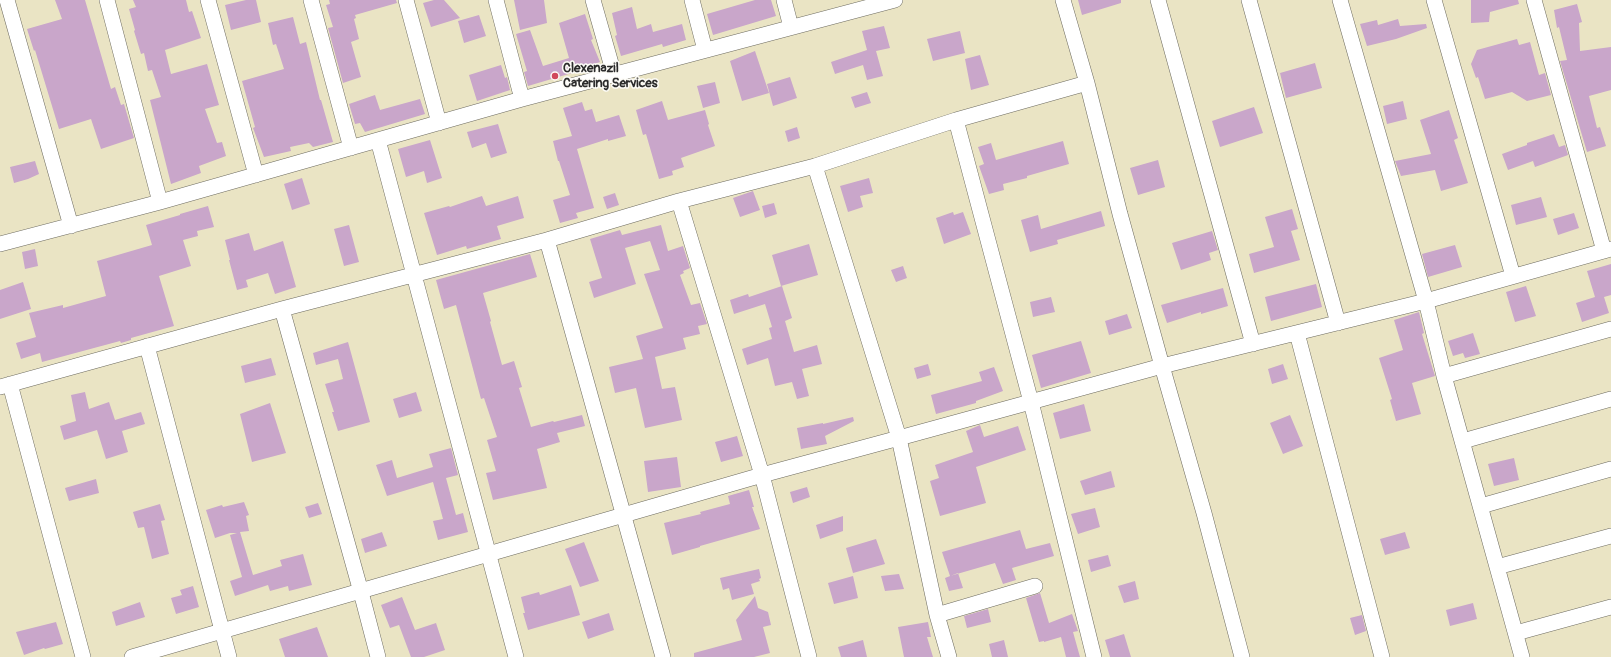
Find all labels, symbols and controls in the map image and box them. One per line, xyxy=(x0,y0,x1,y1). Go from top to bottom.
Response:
place label: Clexenazil Catering Services xyxy=(563,61,657,92)
marker: Clexenazil Catering Services xyxy=(550,71,560,81)

